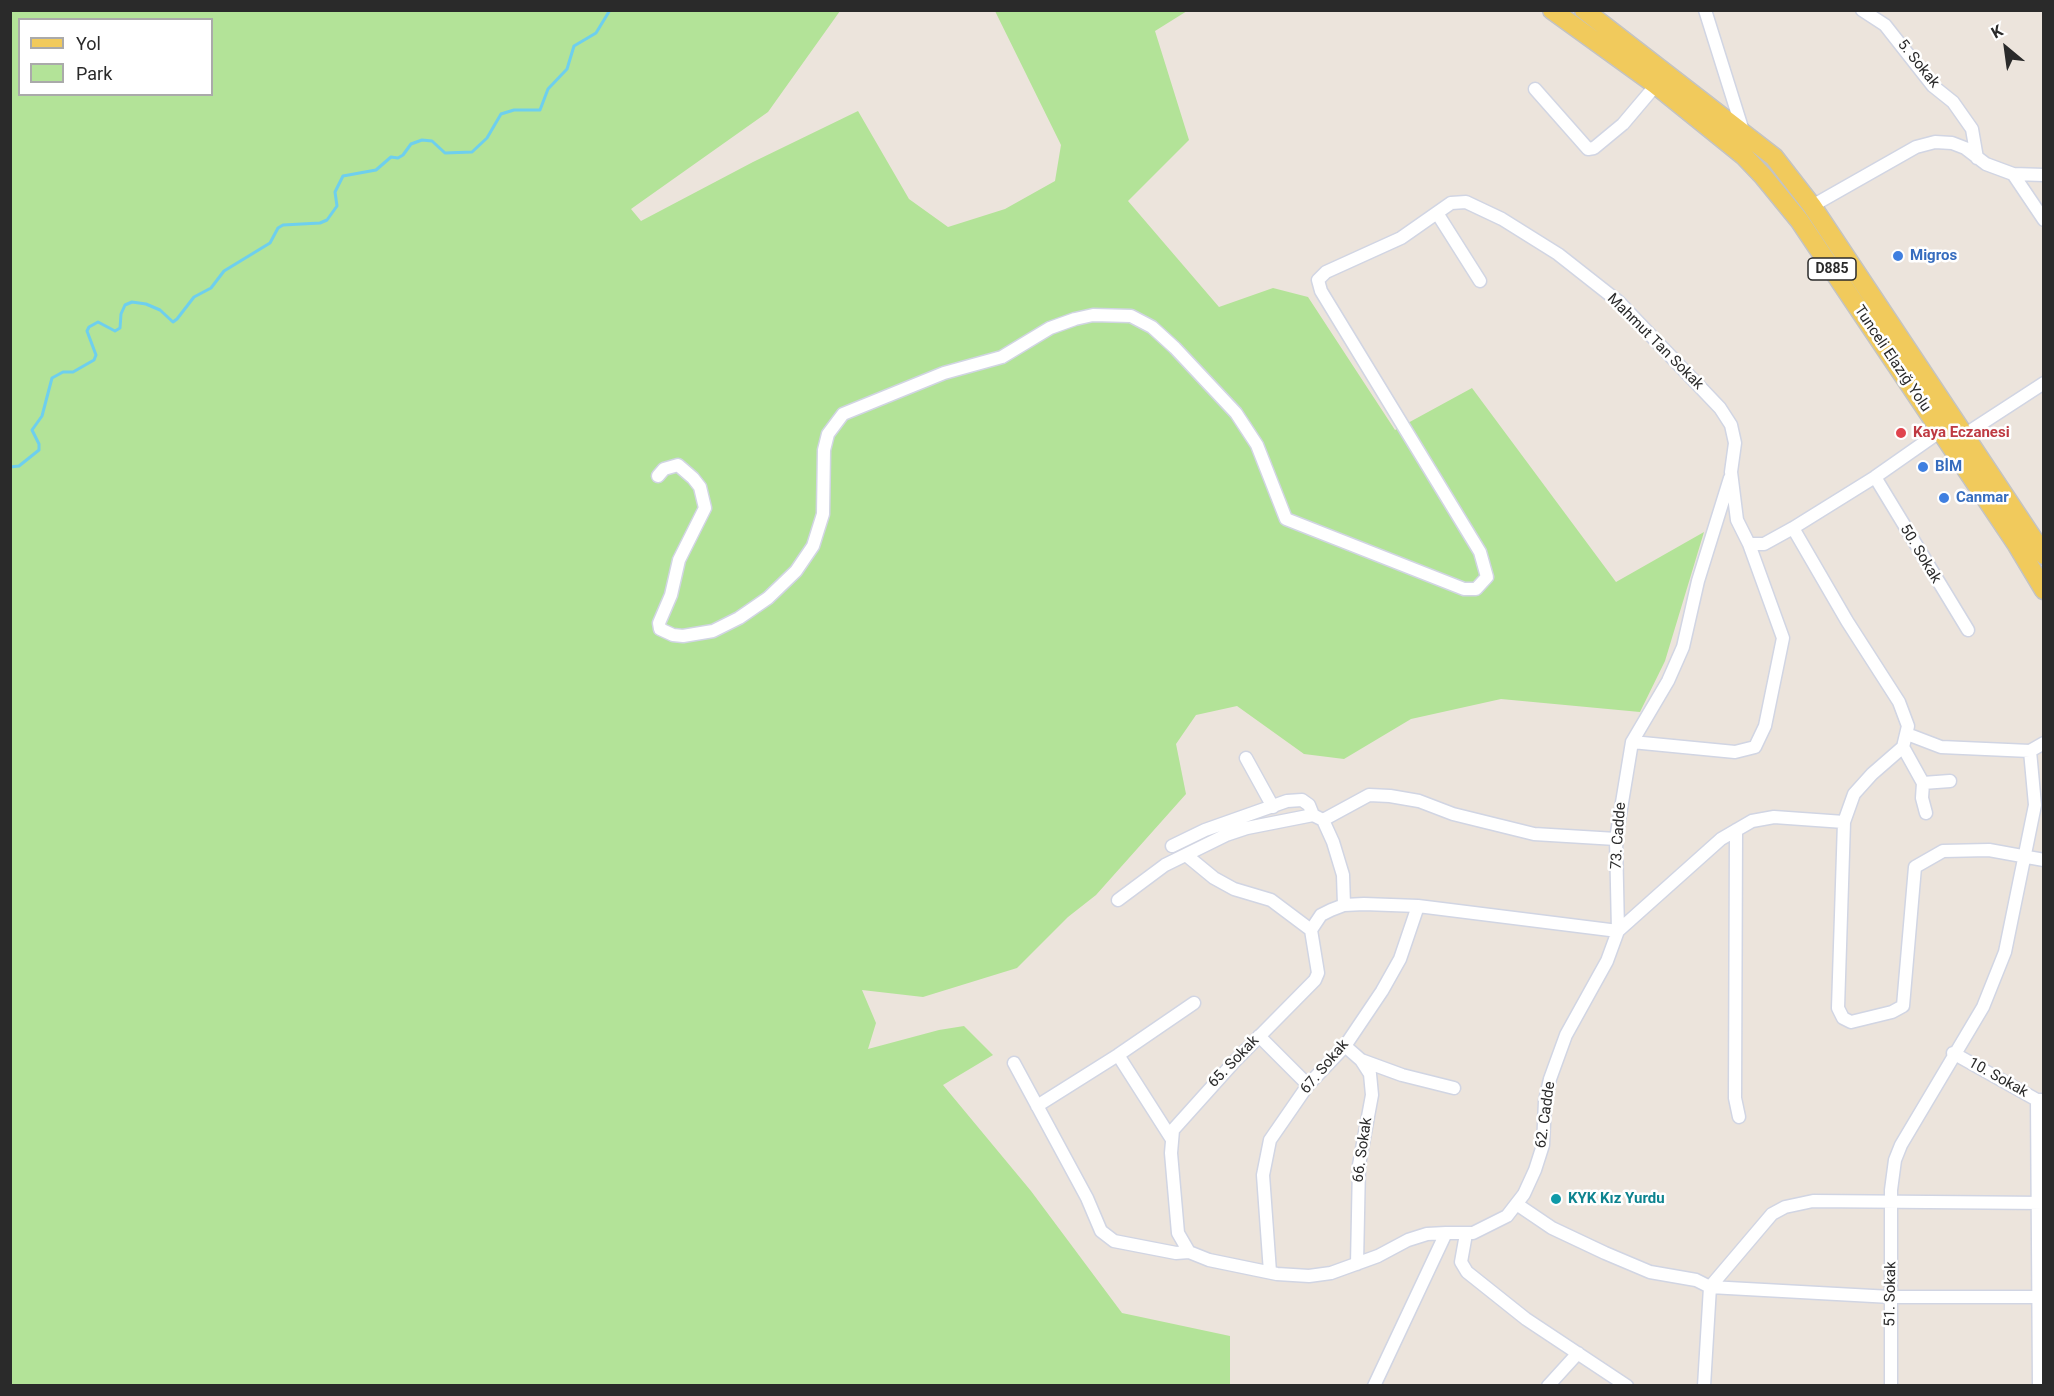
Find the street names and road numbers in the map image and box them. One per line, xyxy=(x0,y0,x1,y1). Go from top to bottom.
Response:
street label: 5. Sokak xyxy=(1893,36,1943,92)
road number: D885 xyxy=(1808,258,1856,280)
street label: Mahmut Tan Sokak xyxy=(1603,290,1707,394)
street label: Tunceli Elazığ Yolu xyxy=(1850,302,1934,416)
street label: 50. Sokak xyxy=(1895,521,1945,587)
street label: 73. Cadde xyxy=(1608,802,1630,870)
street label: 65. Sokak xyxy=(1205,1032,1263,1092)
street label: 67. Sokak xyxy=(1297,1036,1353,1098)
street label: 10. Sokak xyxy=(1965,1054,2031,1102)
street label: 62. Cadde xyxy=(1532,1080,1560,1150)
street label: 66. Sokak xyxy=(1350,1116,1376,1184)
street label: 51. Sokak xyxy=(1881,1261,1901,1327)

